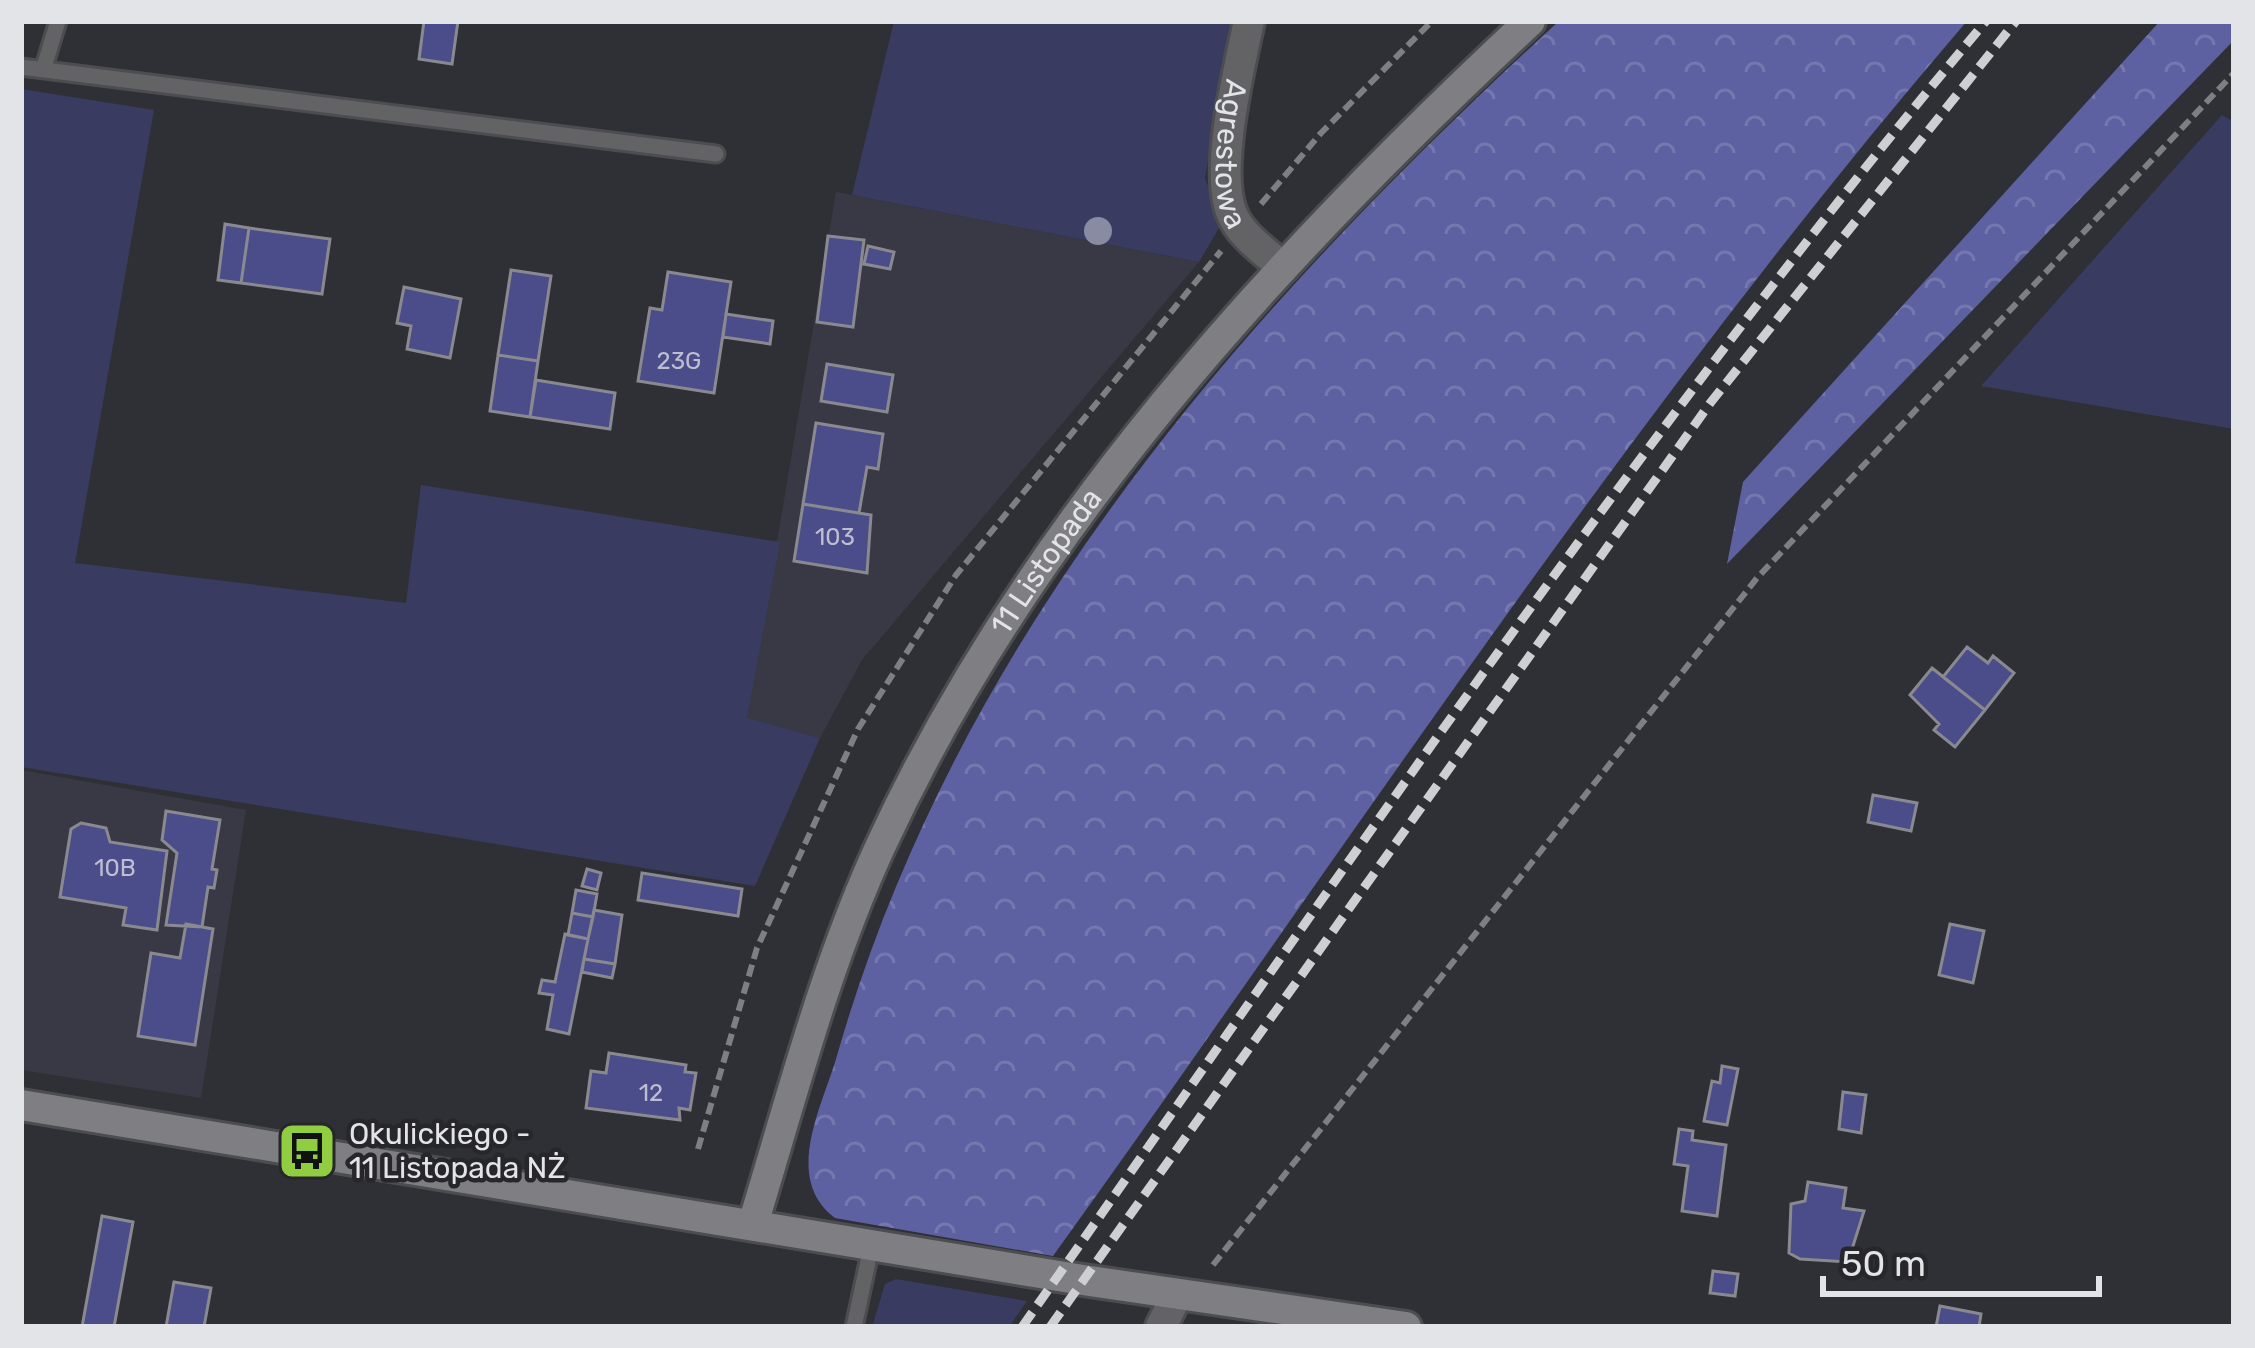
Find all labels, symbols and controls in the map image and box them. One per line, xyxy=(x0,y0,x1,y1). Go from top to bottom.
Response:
street label: Agrestowa xyxy=(1207,77,1254,235)
house number: 23G xyxy=(657,347,701,375)
street label: 11 Listopada xyxy=(983,481,1110,642)
house number: 103 xyxy=(815,523,855,551)
house number: 10B xyxy=(94,854,136,882)
house number: 12 xyxy=(639,1079,663,1107)
place label: Okulickiego - 11 Listopada NŻ xyxy=(349,1116,565,1186)
bus stop icon: Okulickiego - 11 Listopada NŻ xyxy=(276,1120,338,1182)
scale bar xyxy=(1823,1222,2099,1296)
text: 50 m xyxy=(1841,1242,1926,1285)

